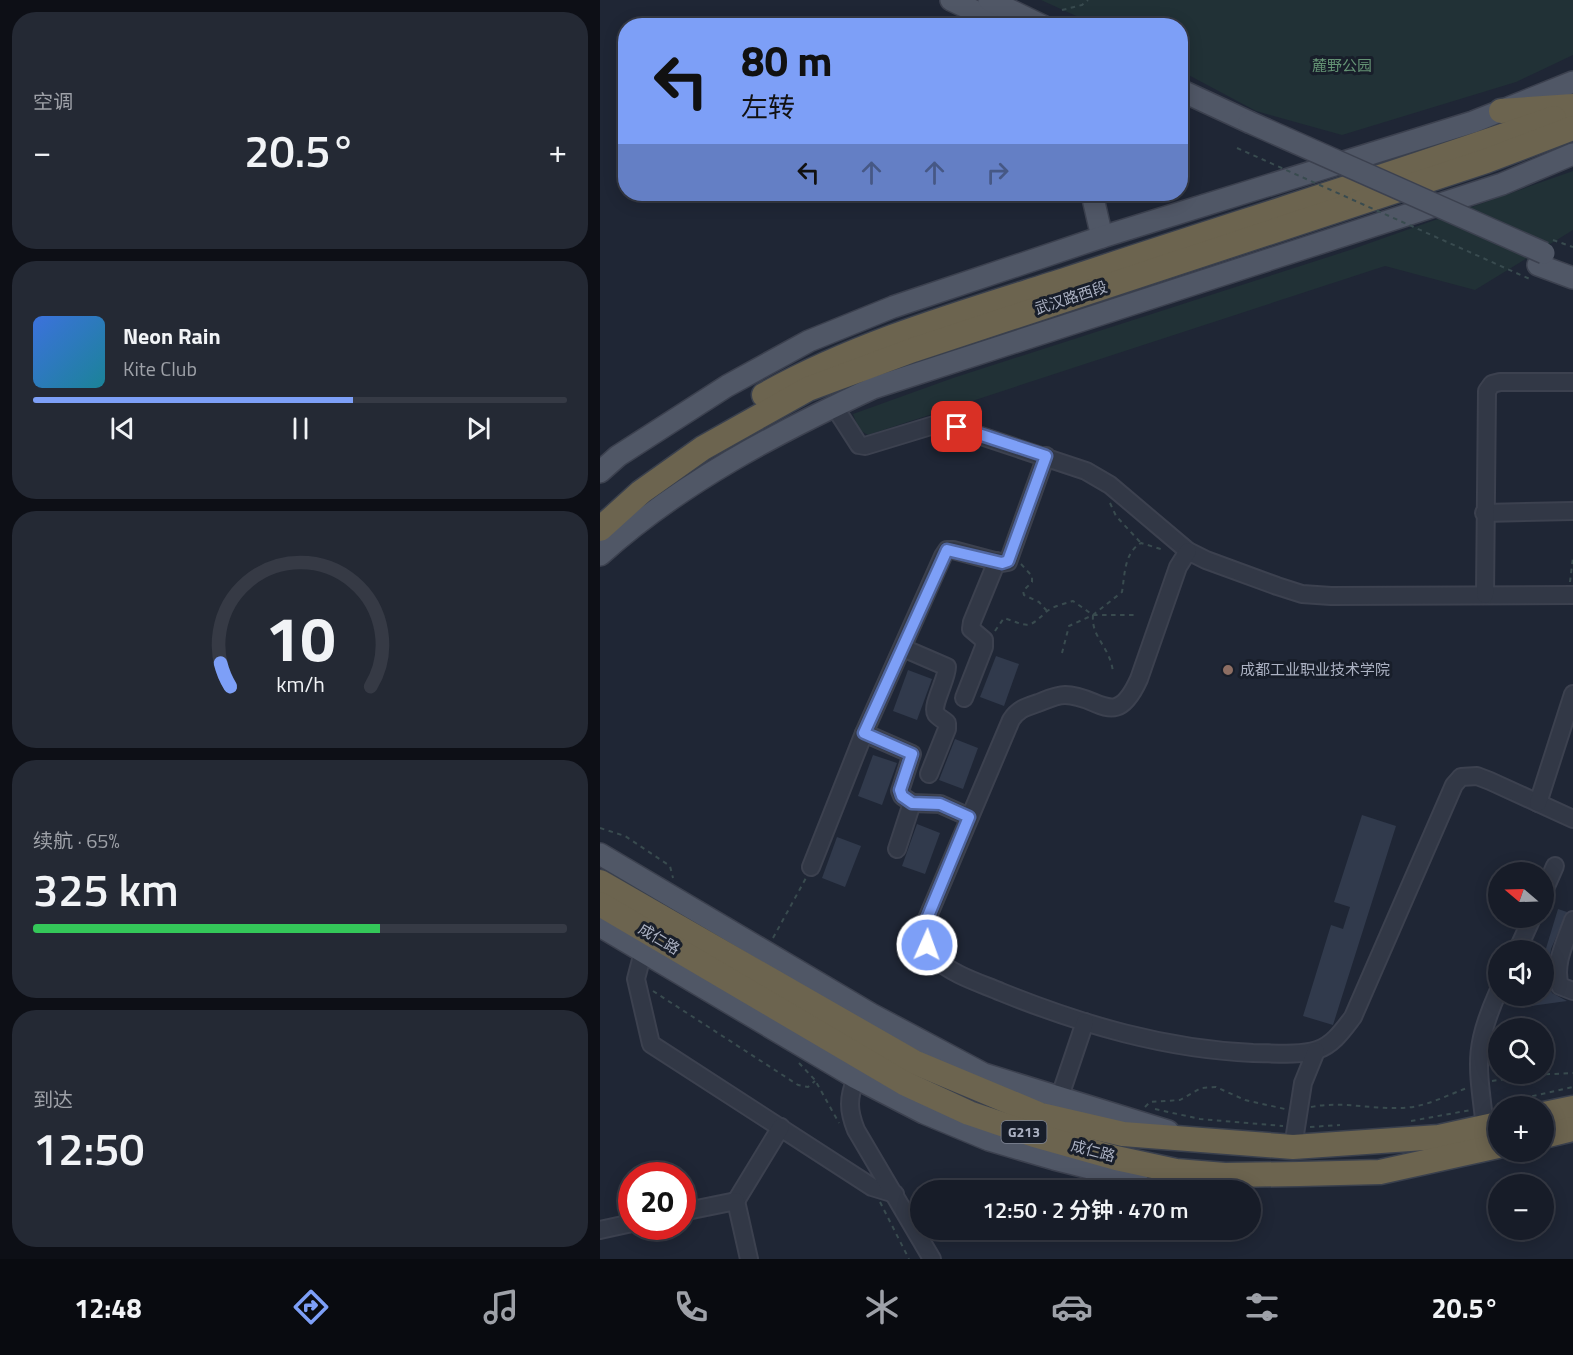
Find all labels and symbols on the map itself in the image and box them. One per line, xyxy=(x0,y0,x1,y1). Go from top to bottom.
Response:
park label: 麓野公园 xyxy=(1312,54,1372,77)
street label: 武汉路西段 xyxy=(1032,275,1110,320)
pin xyxy=(931,401,982,452)
place label: 成都工业职业技术学院 xyxy=(1240,658,1390,681)
marker: 成都工业职业技术学院 xyxy=(1221,663,1235,677)
north arrow xyxy=(1488,862,1554,928)
position arrow xyxy=(895,913,959,977)
street label: 成仁路 xyxy=(634,917,684,960)
road number: G213 xyxy=(1002,1121,1046,1143)
street label: 成仁路 xyxy=(1068,1134,1118,1167)
speed limit sign: 20 xyxy=(618,1162,696,1240)

